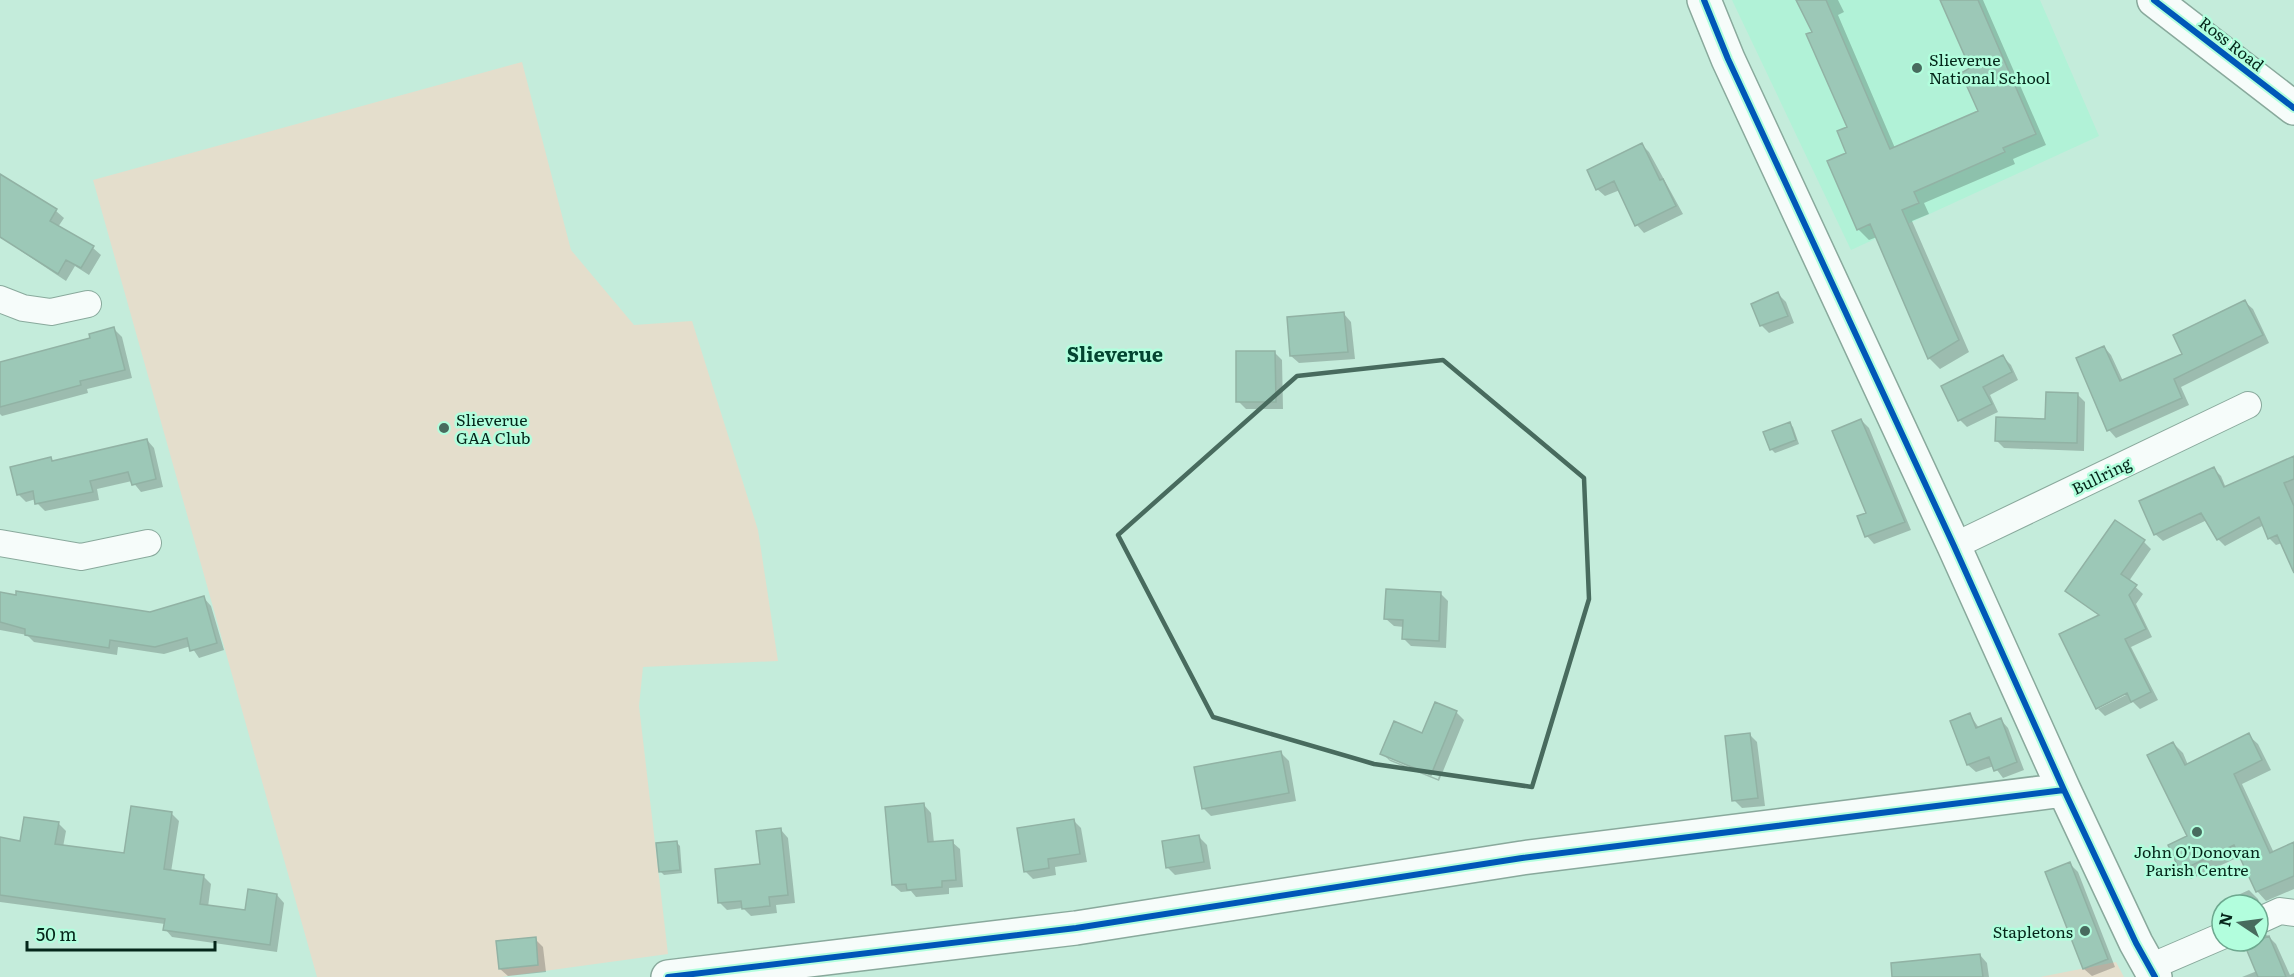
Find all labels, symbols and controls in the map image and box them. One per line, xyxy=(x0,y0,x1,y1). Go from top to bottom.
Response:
street label: Ross Road xyxy=(2194,10,2270,76)
place label: Slieverue National School xyxy=(1929,47,2050,89)
marker: Slieverue National School xyxy=(1910,61,1924,75)
district label: Slieverue xyxy=(1067,338,1163,368)
place label: Slieverue GAA Club xyxy=(456,407,530,449)
marker: Slieverue GAA Club xyxy=(437,421,451,435)
street label: Bullring xyxy=(2067,450,2135,500)
marker: John O'Donovan Parish Centre xyxy=(2190,825,2204,839)
place label: John O'Donovan Parish Centre xyxy=(2134,839,2261,881)
north arrow xyxy=(2210,893,2270,953)
text: N xyxy=(2211,910,2238,929)
scale bar xyxy=(27,914,214,952)
place label: Stapletons xyxy=(1993,919,2073,943)
text: 50 m xyxy=(36,920,77,947)
marker: Stapletons xyxy=(2078,924,2092,938)

